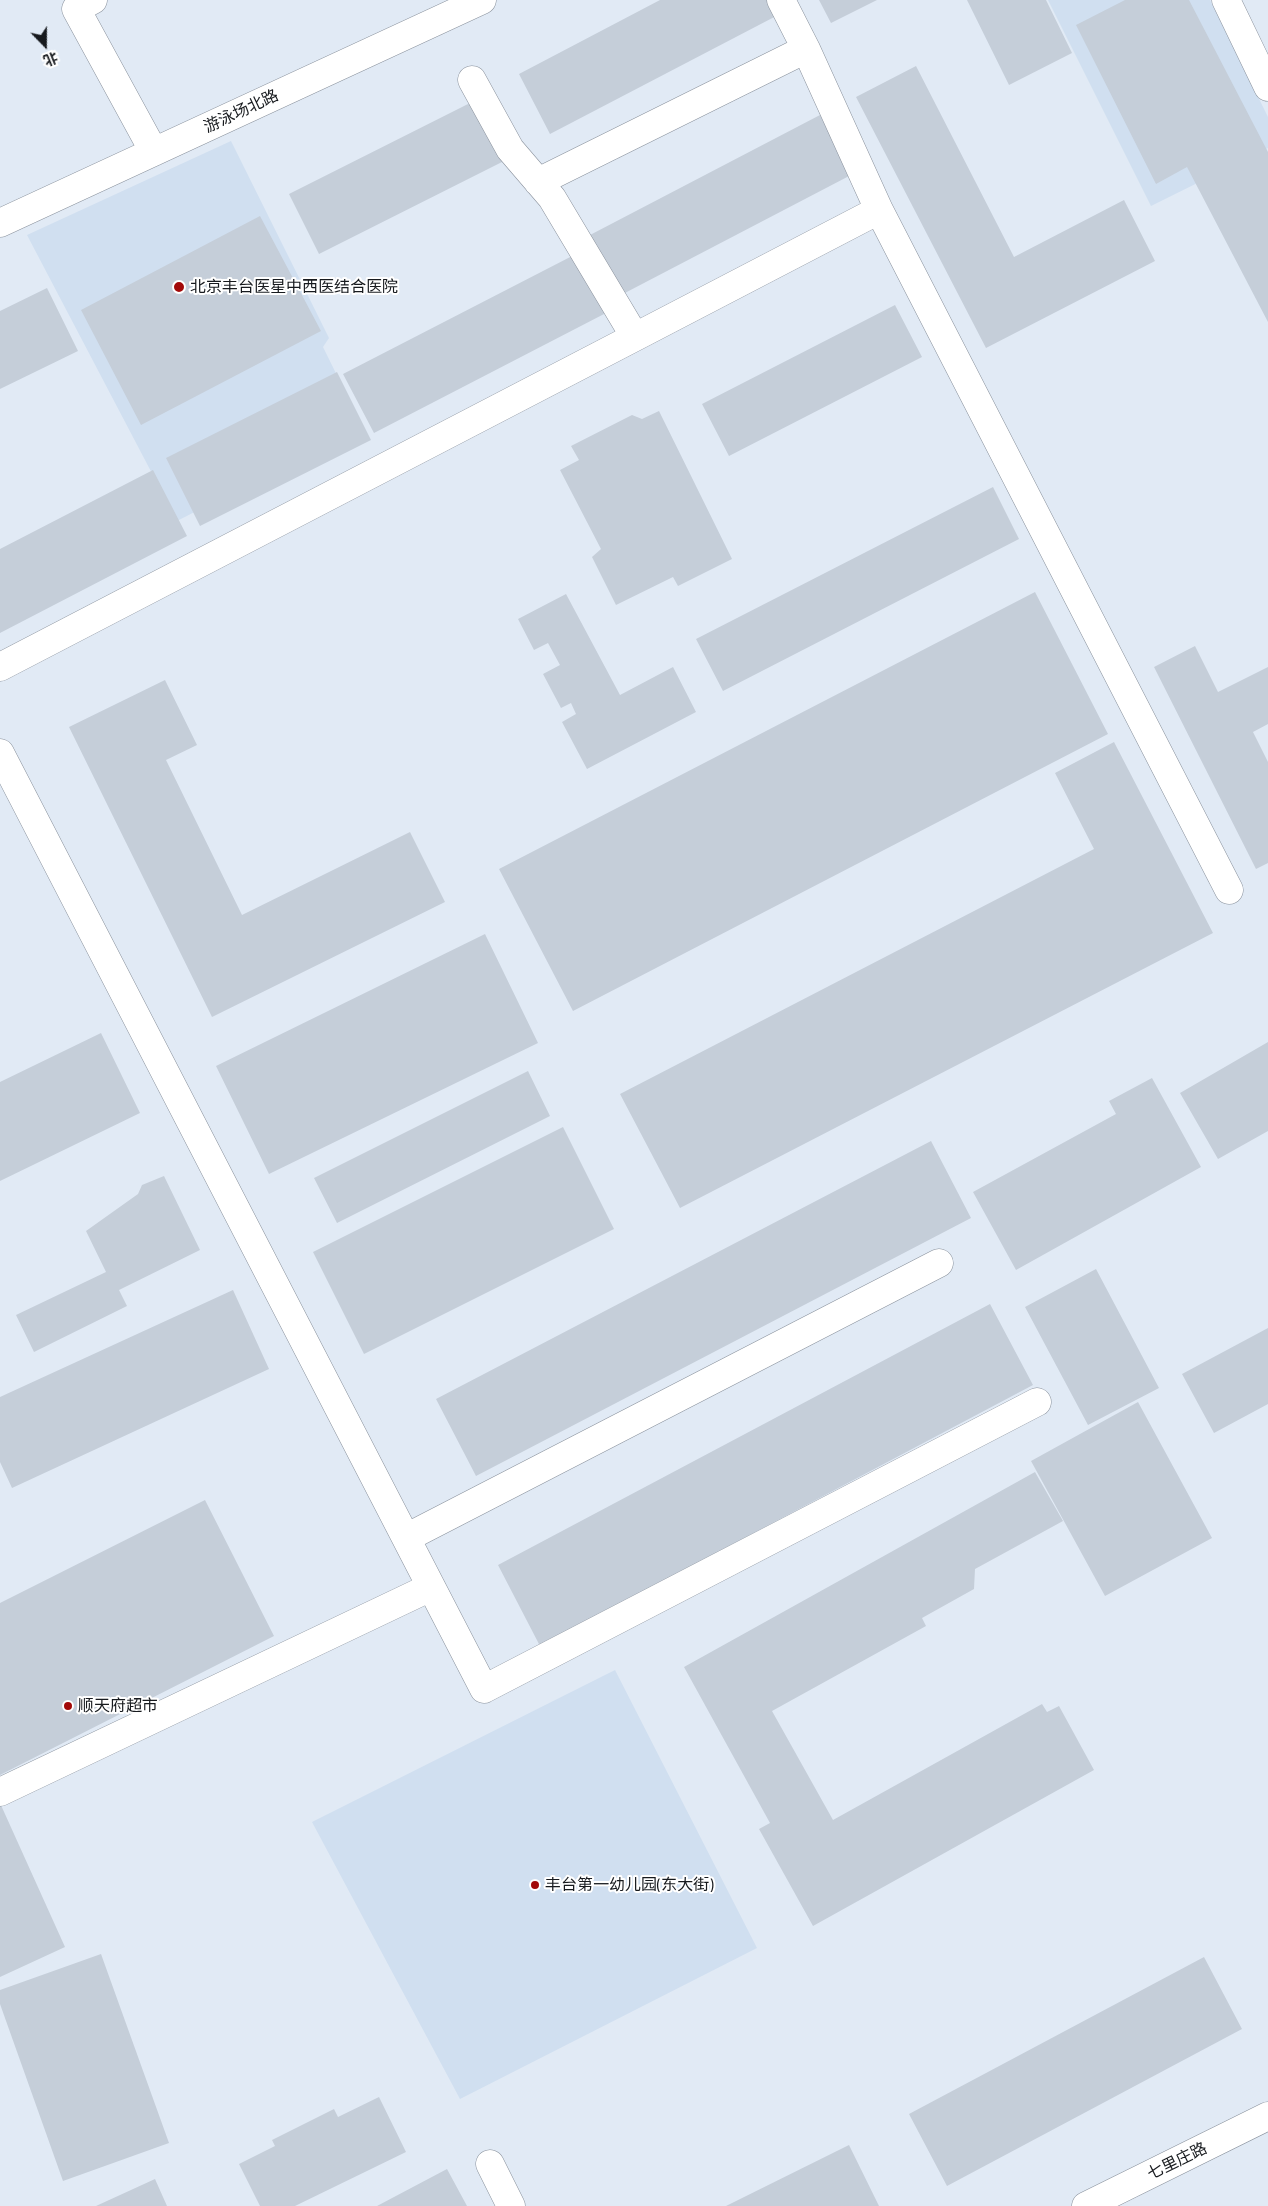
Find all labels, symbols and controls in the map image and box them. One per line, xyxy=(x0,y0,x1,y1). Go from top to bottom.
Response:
north arrow xyxy=(20,20,70,70)
text: 北 xyxy=(41,49,60,70)
street label: 游泳场北路 xyxy=(201,85,281,137)
place label: 北京丰台医星中西医结合医院 xyxy=(190,277,398,297)
marker: 北京丰台医星中西医结合医院 xyxy=(172,280,186,294)
place label: 顺天府超市 xyxy=(78,1696,158,1716)
marker: 顺天府超市 xyxy=(62,1700,74,1712)
place label: 丰台第一幼儿园(东大街) xyxy=(545,1875,713,1895)
marker: 丰台第一幼儿园(东大街) xyxy=(529,1879,541,1891)
street label: 七里庄路 xyxy=(1144,2138,1210,2184)

